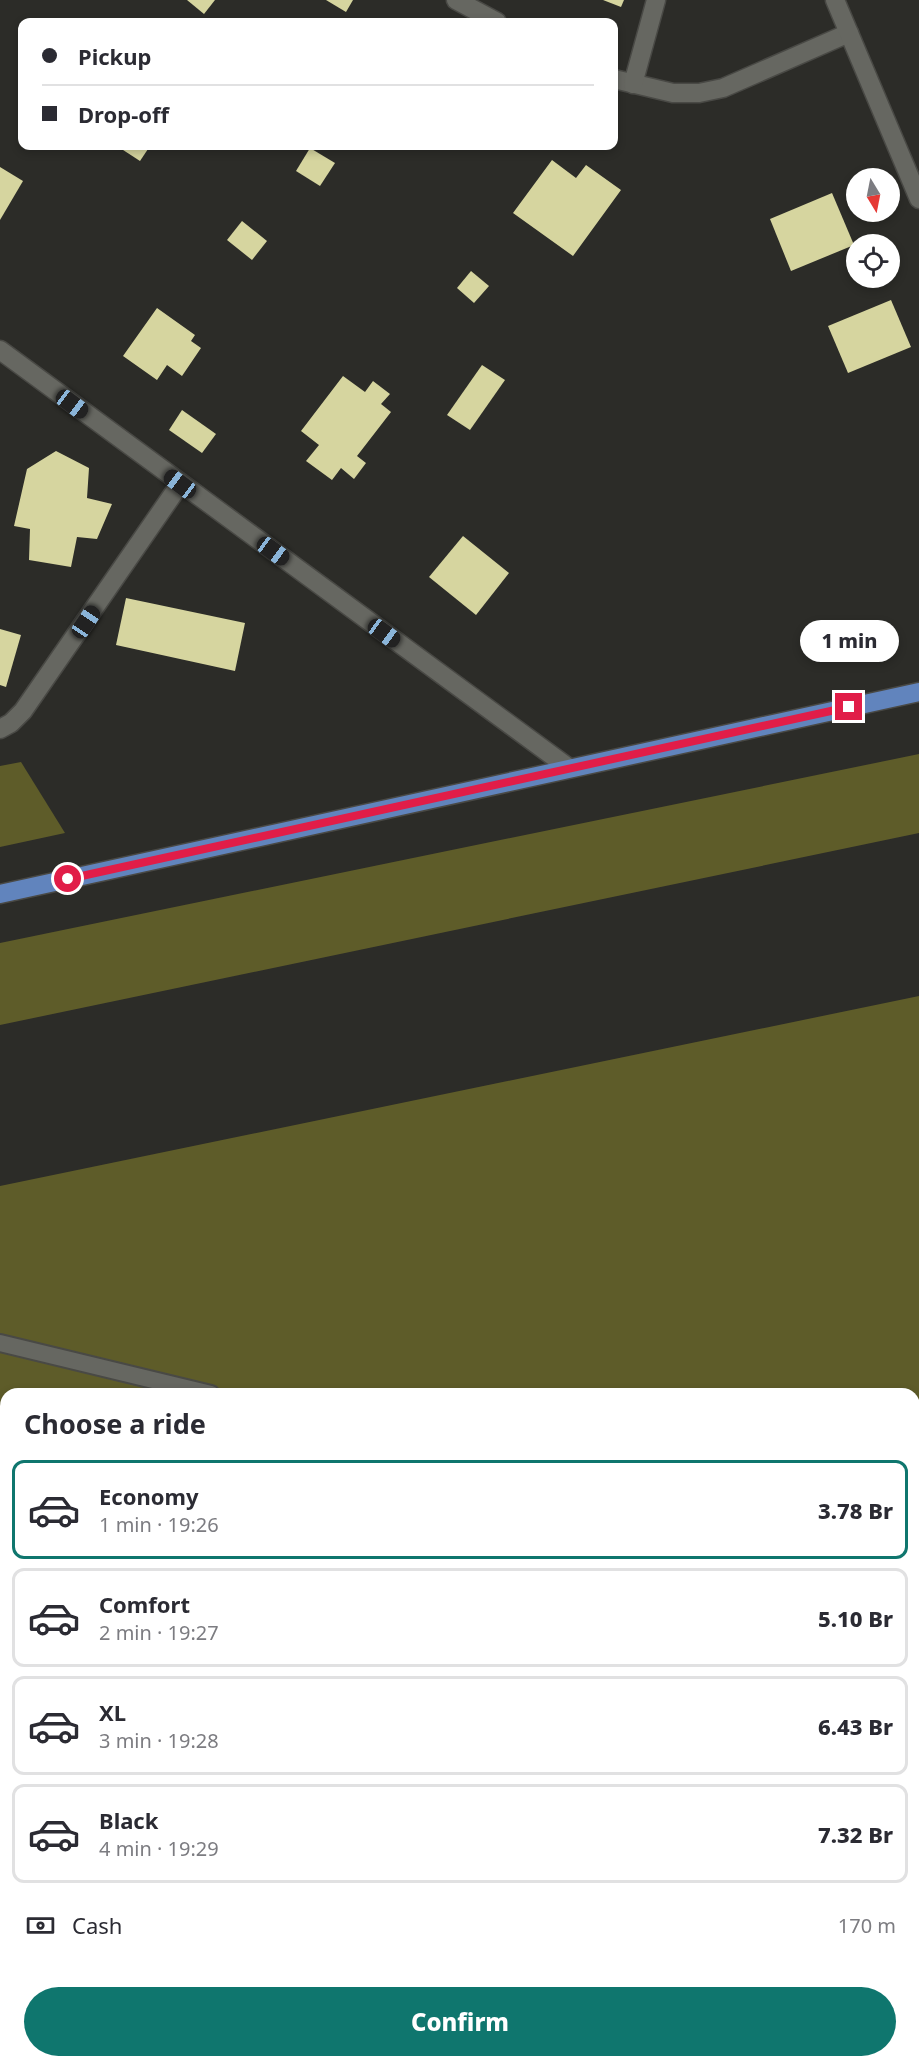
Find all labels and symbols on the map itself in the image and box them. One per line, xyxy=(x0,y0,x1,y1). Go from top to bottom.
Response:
north arrow xyxy=(846,168,900,222)
car xyxy=(52,386,92,422)
car xyxy=(160,466,200,502)
car xyxy=(253,533,293,569)
car xyxy=(68,602,104,642)
car xyxy=(364,615,404,651)
callout: 1 min xyxy=(800,620,898,662)
route end xyxy=(835,693,862,720)
route start xyxy=(54,865,81,892)

